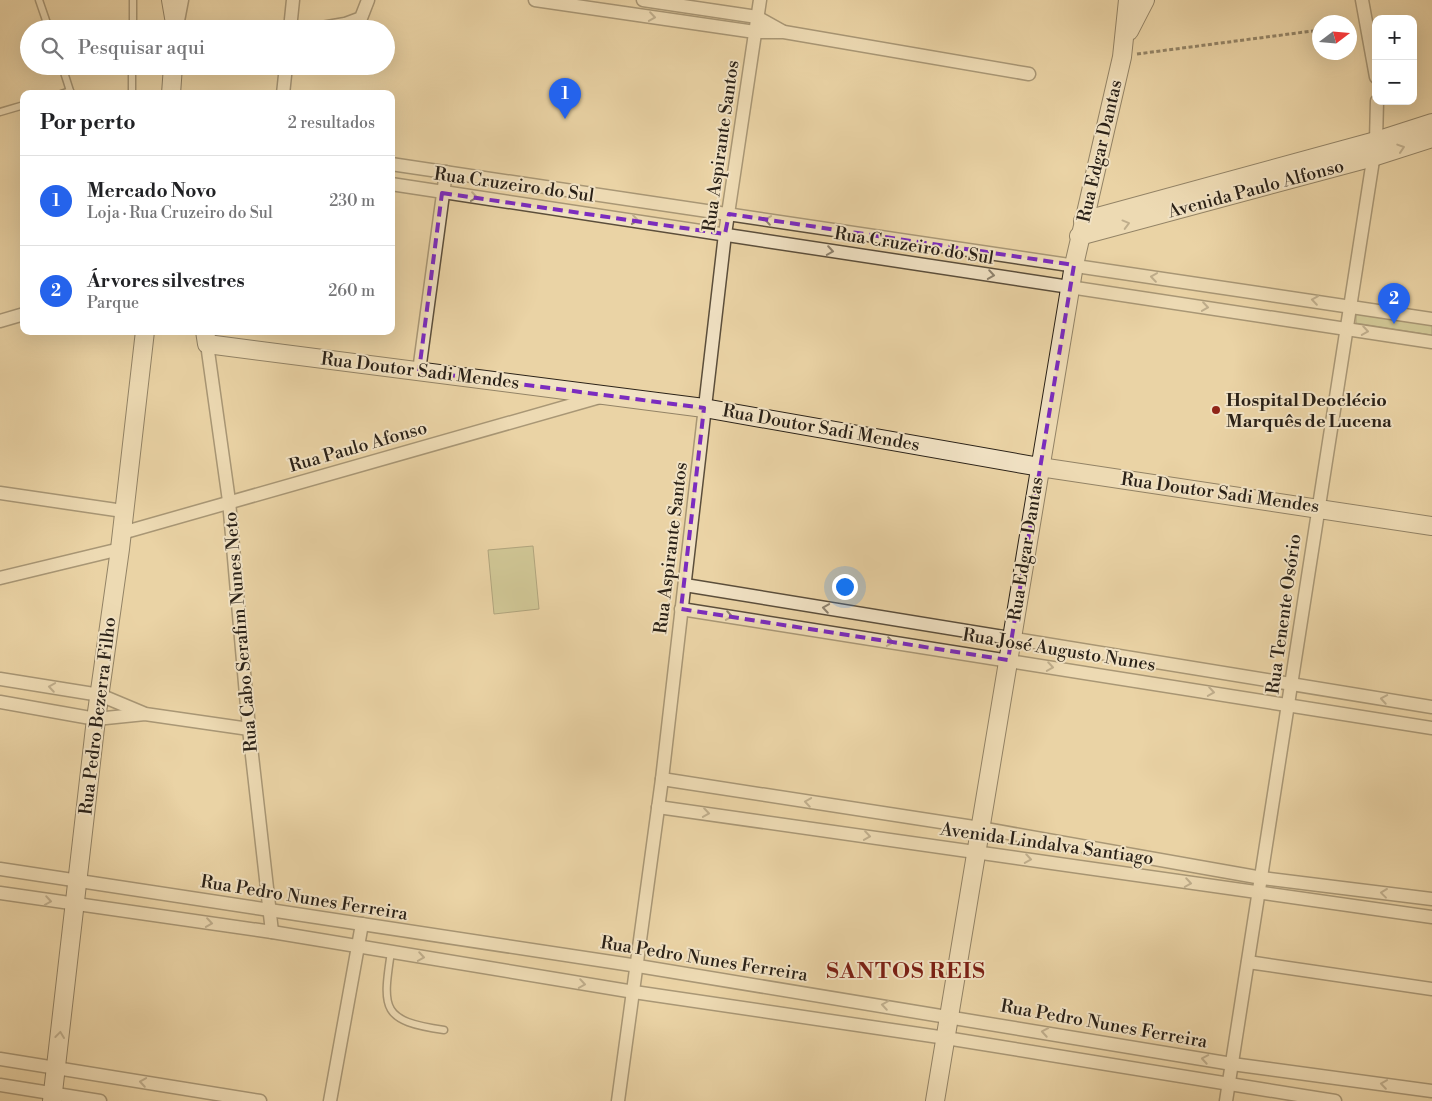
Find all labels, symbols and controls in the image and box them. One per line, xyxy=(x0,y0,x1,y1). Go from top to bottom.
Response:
one-way arrow xyxy=(648,11,656,22)
north arrow xyxy=(1312,15,1357,60)
map controls xyxy=(1372,15,1417,105)
button: + xyxy=(1372,15,1417,60)
search box xyxy=(20,20,395,75)
icon: search xyxy=(38,34,66,62)
text: Pesquisar aqui xyxy=(78,36,205,60)
street label: Rua Aspirante Santos xyxy=(698,59,744,233)
button: − xyxy=(1372,60,1417,105)
street label: Rua Edgar Dantas xyxy=(1072,77,1128,225)
pin: 1 xyxy=(549,78,581,119)
text: Por perto xyxy=(40,110,136,136)
text: 2 resultados xyxy=(288,113,375,133)
one-way arrow xyxy=(1396,144,1405,154)
street label: Avenida Paulo Alfonso xyxy=(1164,154,1347,224)
street label: Rua Cruzeiro do Sul xyxy=(432,162,596,208)
text: Mercado Novo xyxy=(87,179,217,203)
text: 1 xyxy=(52,191,60,211)
text: 230 m xyxy=(329,191,375,211)
one-way arrow xyxy=(470,191,478,202)
text: Loja · Rua Cruzeiro do Sul xyxy=(87,203,273,223)
one-way arrow xyxy=(631,215,639,225)
one-way arrow xyxy=(764,216,772,226)
one-way arrow xyxy=(1122,219,1130,229)
street label: Rua Cruzeiro do Sul xyxy=(832,222,996,270)
one-way arrow xyxy=(826,245,834,255)
text: Árvores silvestres xyxy=(87,269,245,293)
one-way arrow xyxy=(986,270,995,280)
one-way arrow xyxy=(1150,272,1158,283)
text: 2 xyxy=(51,281,61,301)
text: 260 m xyxy=(328,281,375,301)
pin: 2 xyxy=(1378,283,1410,324)
text: Parque xyxy=(87,293,139,313)
one-way arrow xyxy=(1310,295,1318,306)
one-way arrow xyxy=(1200,302,1209,312)
one-way arrow xyxy=(1361,326,1370,336)
street label: Rua Doutor Sadi Mendes xyxy=(319,347,521,395)
place label: Hospital Deoclécio Marquês de Lucena xyxy=(1226,389,1392,433)
street label: Rua Doutor Sadi Mendes xyxy=(721,399,922,457)
marker: Hospital Deoclécio Marquês de Lucena xyxy=(1210,404,1222,416)
street label: Rua Paulo Afonso xyxy=(286,416,430,478)
street label: Rua Aspirante Santos xyxy=(649,461,693,635)
street label: Rua Doutor Sadi Mendes xyxy=(1119,468,1321,518)
street label: Rua Edgar Dantas xyxy=(1003,475,1049,623)
street label: Rua Cabo Serafim Nunes Neto xyxy=(219,511,263,753)
street label: Rua Tenente Osório xyxy=(1261,532,1307,696)
your location xyxy=(832,574,858,600)
one-way arrow xyxy=(822,604,831,614)
one-way arrow xyxy=(725,611,734,621)
street label: Rua Pedro Bezerra Filho xyxy=(74,616,122,816)
street label: Rua José Augusto Nunes xyxy=(961,623,1157,677)
one-way arrow xyxy=(885,636,894,646)
one-way arrow xyxy=(1046,661,1055,671)
one-way arrow xyxy=(47,683,56,693)
one-way arrow xyxy=(1207,686,1215,696)
one-way arrow xyxy=(1380,694,1388,705)
one-way arrow xyxy=(804,797,812,808)
one-way arrow xyxy=(701,808,710,818)
street label: Avenida Lindalva Santiago xyxy=(938,818,1155,870)
one-way arrow xyxy=(863,830,871,841)
one-way arrow xyxy=(1023,853,1032,863)
street label: Rua Pedro Nunes Ferreira xyxy=(199,870,410,926)
one-way arrow xyxy=(1185,877,1193,888)
one-way arrow xyxy=(1379,888,1387,899)
one-way arrow xyxy=(44,895,53,905)
one-way arrow xyxy=(205,918,213,928)
street label: Rua Pedro Nunes Ferreira xyxy=(599,931,810,987)
one-way arrow xyxy=(417,952,426,962)
district label: SANTOS REIS xyxy=(826,958,986,985)
one-way arrow xyxy=(577,978,586,988)
street label: Rua Pedro Nunes Ferreira xyxy=(999,994,1210,1054)
one-way arrow xyxy=(881,1001,889,1011)
one-way arrow xyxy=(1041,1027,1050,1037)
one-way arrow xyxy=(54,1031,65,1039)
one-way arrow xyxy=(1201,1055,1210,1065)
one-way arrow xyxy=(139,1078,147,1088)
one-way arrow xyxy=(1379,1080,1388,1090)

